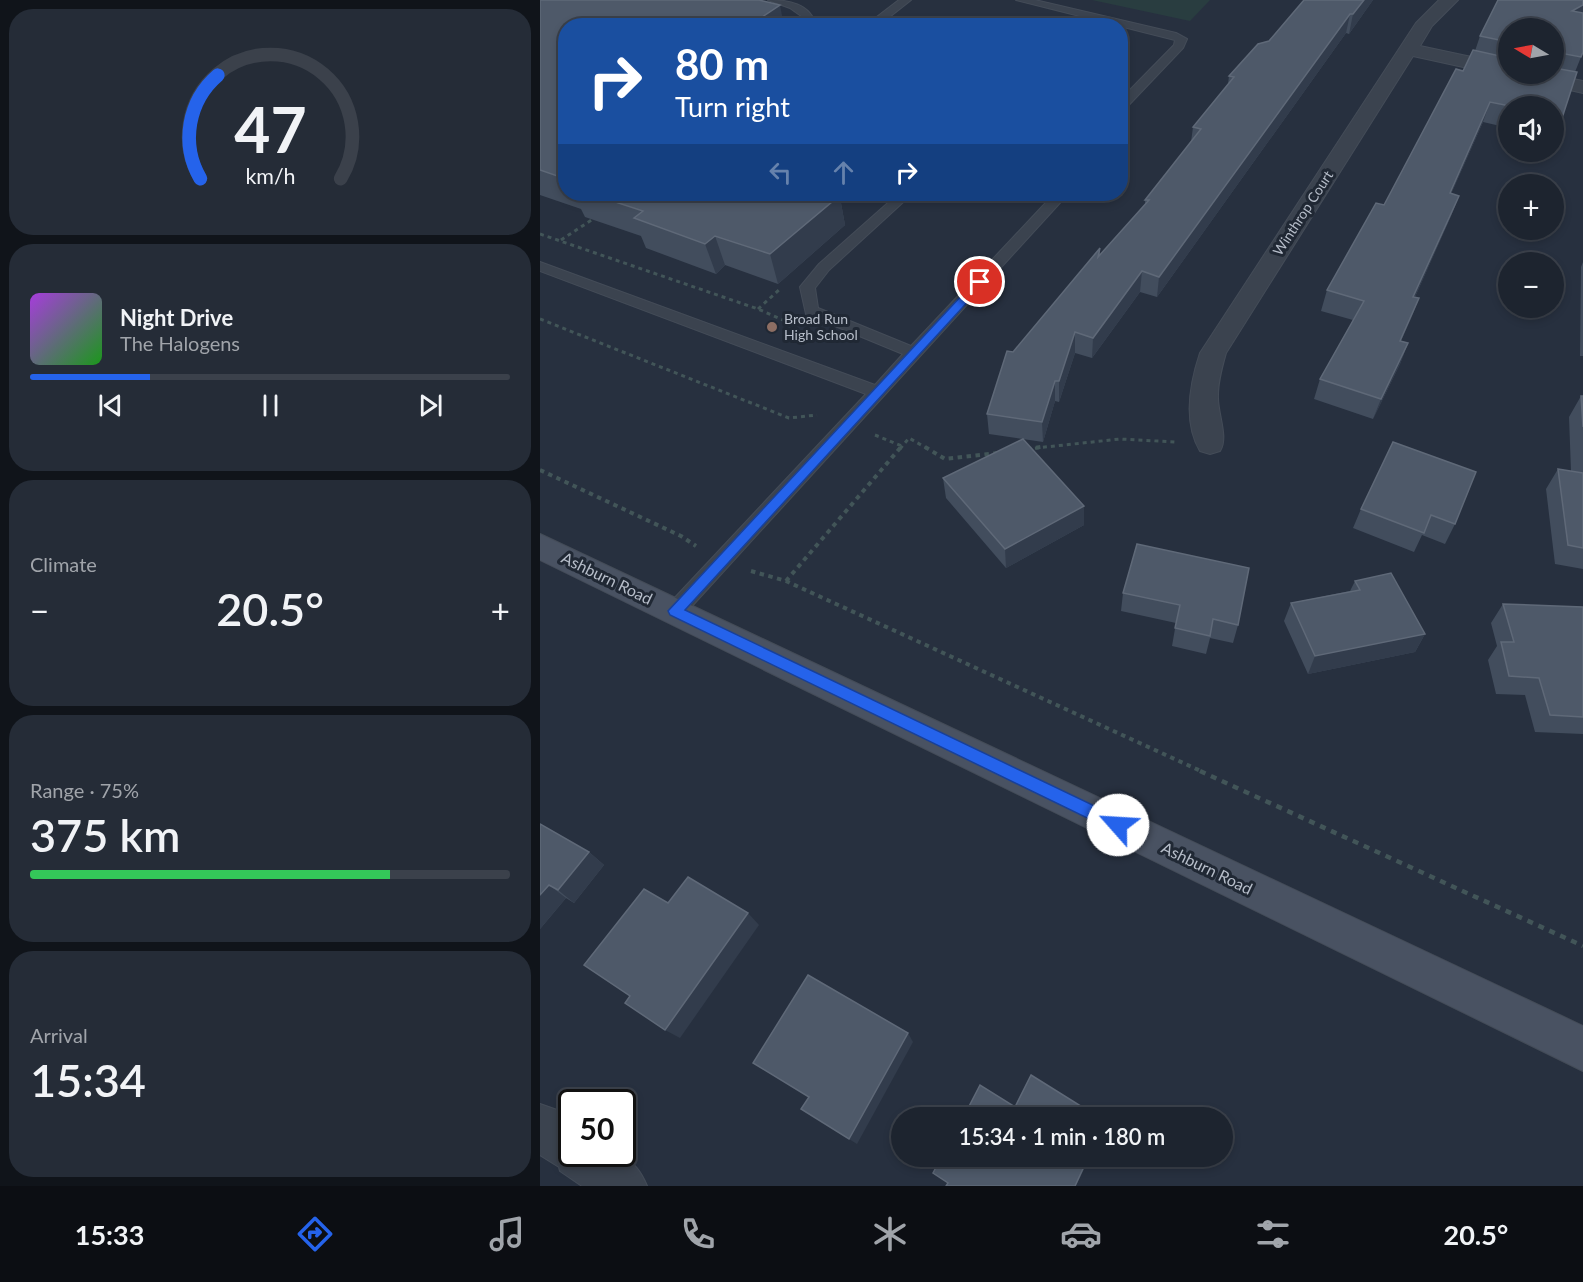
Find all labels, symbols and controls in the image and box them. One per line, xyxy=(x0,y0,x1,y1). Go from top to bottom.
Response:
north arrow xyxy=(1498,18,1564,84)
map controls xyxy=(1498,18,1564,318)
text: 80 m xyxy=(675,39,769,89)
icon: right xyxy=(576,42,654,120)
text: Turn right xyxy=(675,90,790,123)
text: 47 xyxy=(234,91,306,166)
button: sound xyxy=(1498,96,1564,162)
icon: left xyxy=(764,156,797,189)
icon: ahead xyxy=(827,156,860,189)
icon: right xyxy=(890,156,923,189)
text: km/h xyxy=(245,164,295,190)
street label: Winthrop Court xyxy=(1269,167,1336,258)
button: + xyxy=(1498,174,1564,240)
button: − xyxy=(1498,252,1564,318)
pin xyxy=(954,256,1005,307)
icon: arrive xyxy=(963,265,996,298)
text: Night Drive xyxy=(120,304,233,331)
place label: Broad Run High School xyxy=(784,310,858,343)
marker: Broad Run High School xyxy=(765,320,779,334)
text: The Halogens xyxy=(120,331,240,355)
icon: previous xyxy=(94,389,127,422)
icon: pause xyxy=(254,389,287,422)
icon: next xyxy=(414,389,447,422)
street label: Ashburn Road xyxy=(559,547,656,608)
text: Climate xyxy=(30,552,97,576)
text: 20.5° xyxy=(216,582,324,636)
text: − xyxy=(30,590,49,630)
text: + xyxy=(491,590,510,630)
text: Range · 75% xyxy=(30,778,139,802)
position arrow xyxy=(1086,793,1150,857)
text: 375 km xyxy=(30,808,180,862)
street label: Ashburn Road xyxy=(1159,837,1256,898)
text: Arrival xyxy=(30,1023,88,1047)
text: 15:34 xyxy=(30,1053,146,1107)
speed limit sign: 50 xyxy=(558,1089,636,1167)
text: 15:34 · 1 min · 180 m xyxy=(959,1123,1165,1150)
icon: directions xyxy=(294,1213,336,1255)
icon: music xyxy=(486,1213,528,1255)
icon: phone xyxy=(677,1213,719,1255)
icon: climate xyxy=(869,1213,911,1255)
icon: car xyxy=(1060,1213,1102,1255)
icon: filters xyxy=(1252,1213,1294,1255)
text: 15:33 xyxy=(75,1218,144,1251)
text: 20.5° xyxy=(1444,1218,1508,1251)

